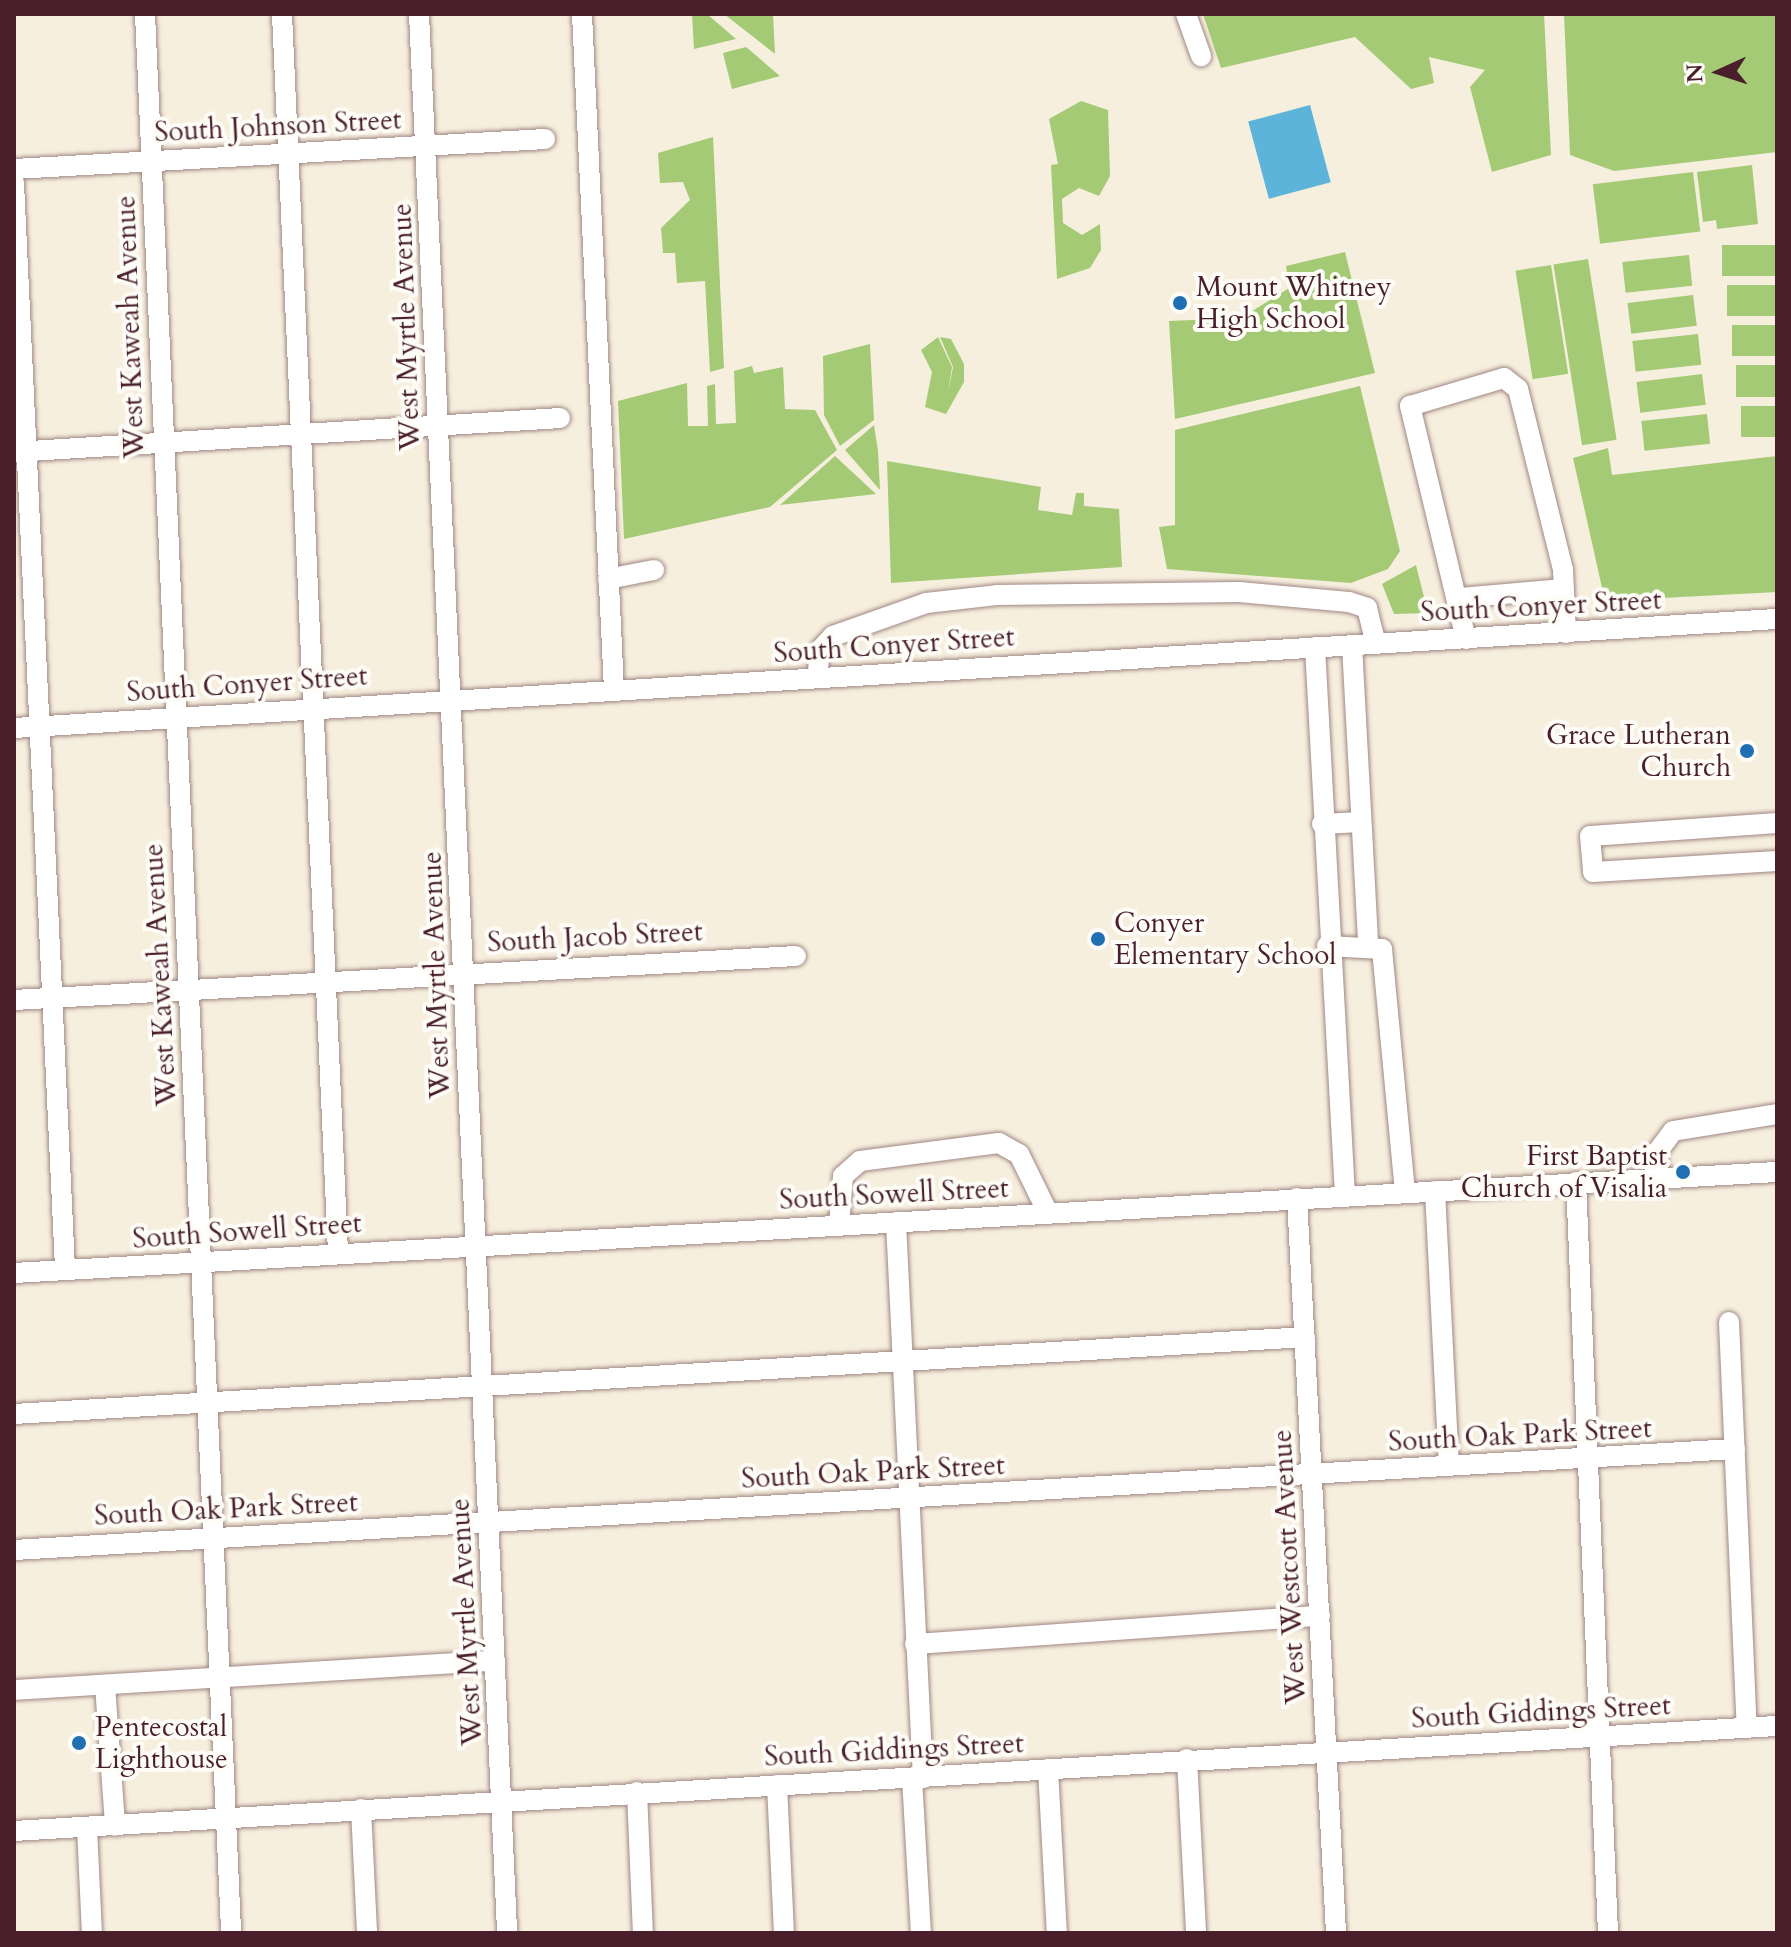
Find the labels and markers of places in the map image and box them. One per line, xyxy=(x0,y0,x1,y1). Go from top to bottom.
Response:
place label: Mount Whitney High School xyxy=(1196,270,1392,336)
marker: Mount Whitney High School xyxy=(1171,294,1189,312)
place label: Grace Lutheran Church xyxy=(1546,718,1731,784)
marker: Grace Lutheran Church xyxy=(1738,742,1756,760)
place label: Conyer Elementary School xyxy=(1114,906,1336,972)
marker: Conyer Elementary School xyxy=(1089,930,1107,948)
place label: First Baptist Church of Visalia xyxy=(1461,1139,1667,1205)
marker: First Baptist Church of Visalia xyxy=(1674,1163,1692,1181)
place label: Pentecostal Lighthouse xyxy=(95,1710,228,1776)
marker: Pentecostal Lighthouse xyxy=(70,1734,88,1752)

